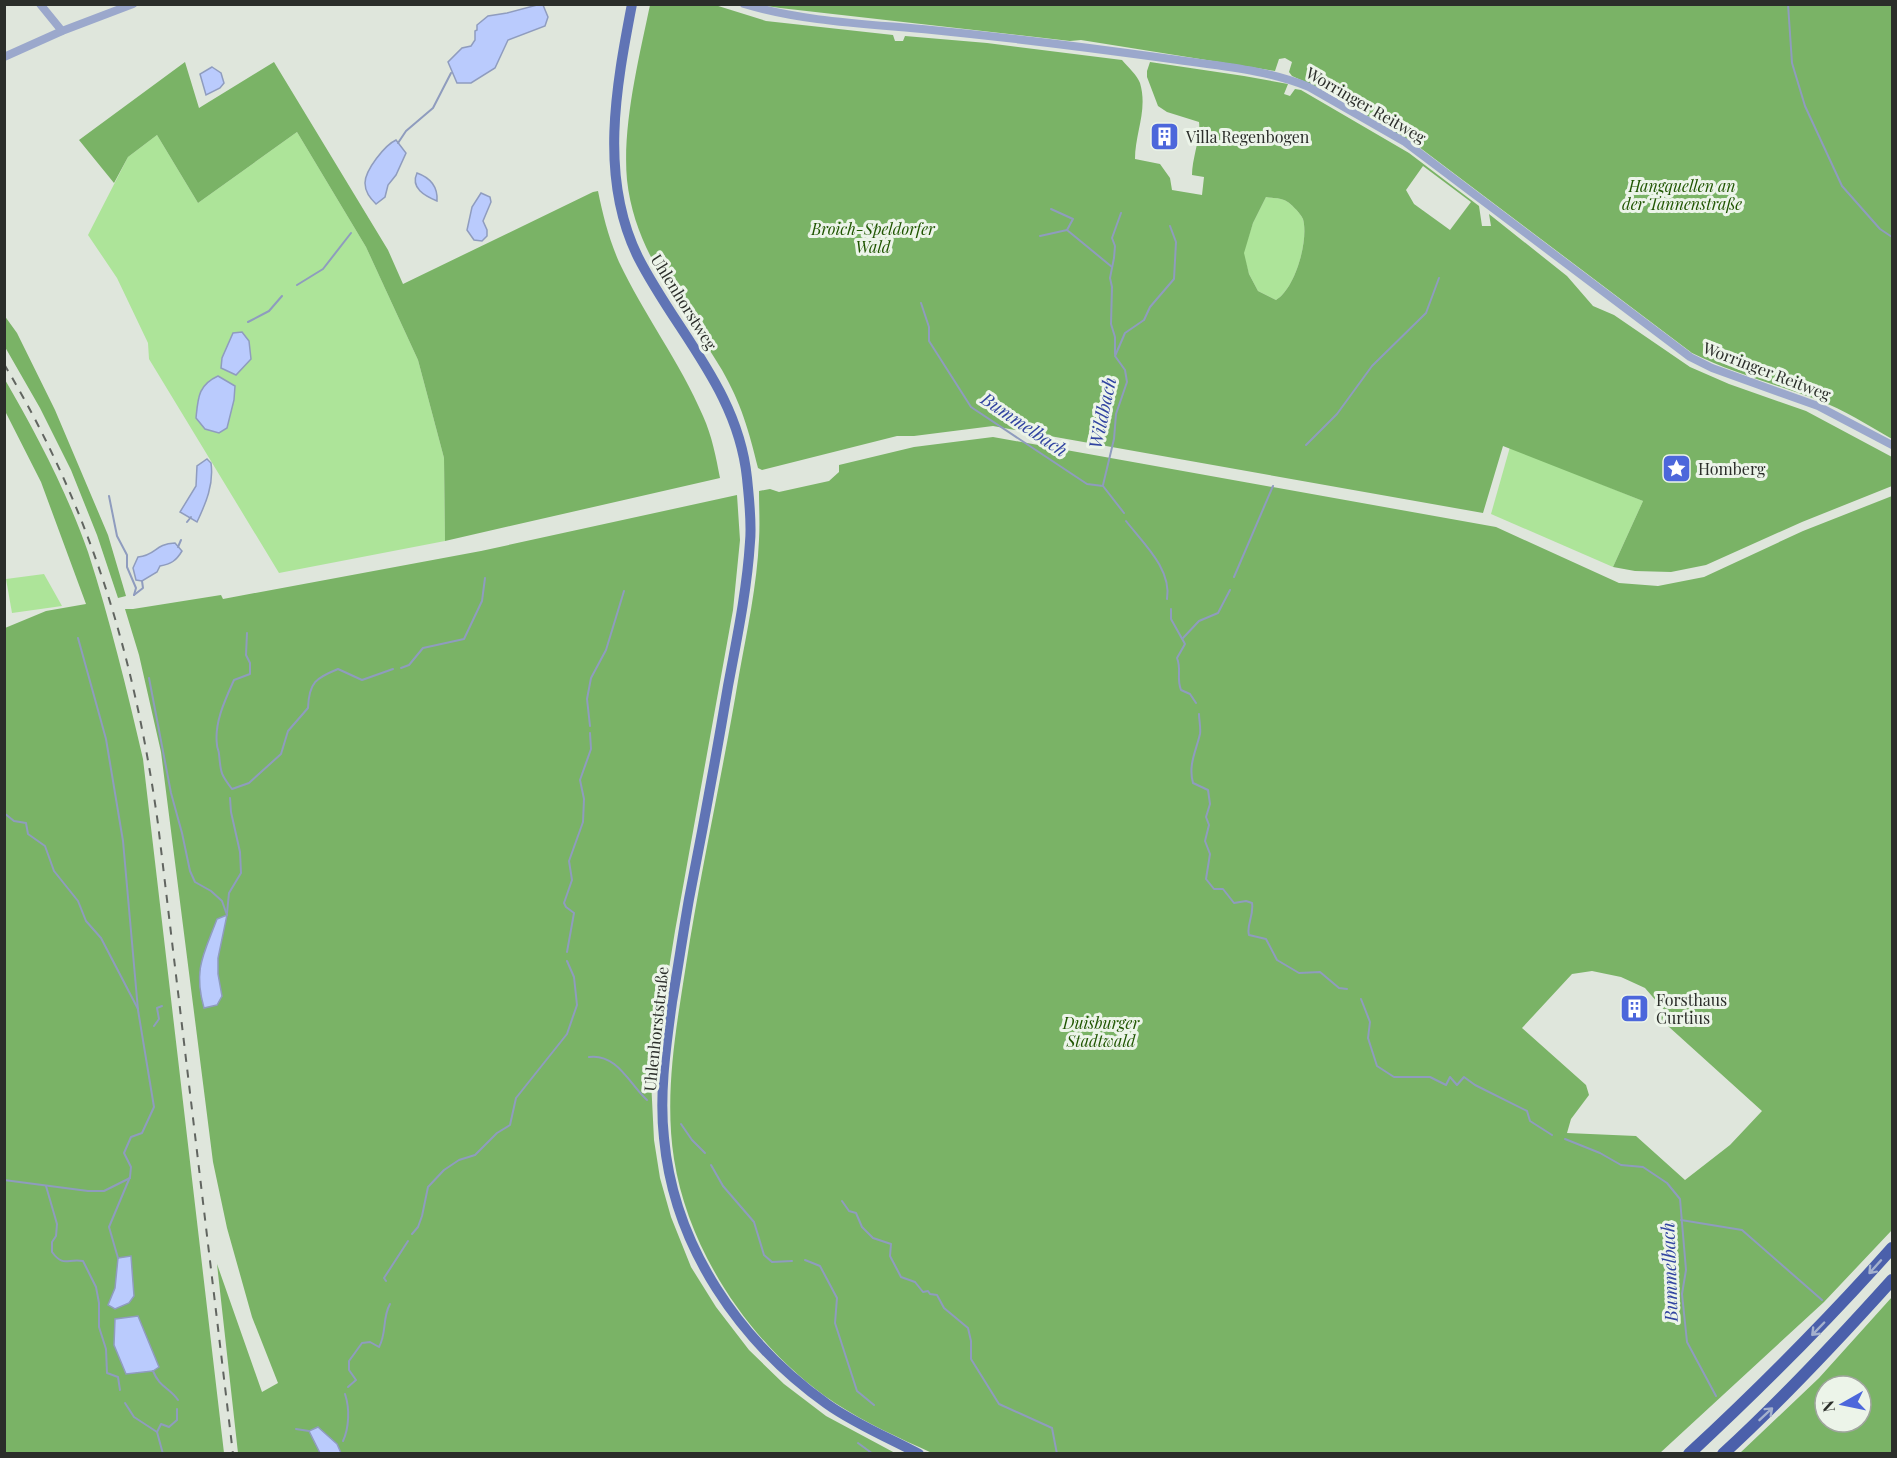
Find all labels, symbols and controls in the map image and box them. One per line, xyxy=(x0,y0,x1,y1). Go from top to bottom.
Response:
street label: Worringer Reitweg xyxy=(1302,61,1430,148)
building icon: Villa Regenbogen xyxy=(1149,121,1181,153)
place label: Villa Regenbogen xyxy=(1185,126,1310,147)
park label: Hangquellen an der Tannenstraße xyxy=(1622,175,1742,214)
park label: Broich-Speldorfer Wald xyxy=(810,218,936,257)
street label: Uhlenhorstweg xyxy=(647,250,722,354)
street label: Worringer Reitweg xyxy=(1699,336,1835,405)
water label: Wildbach xyxy=(1083,375,1121,451)
water label: Bummelbach xyxy=(976,386,1072,462)
place icon: Homberg xyxy=(1661,453,1693,485)
place label: Homberg xyxy=(1698,458,1766,479)
street label: Uhlenhorststraße xyxy=(638,965,673,1093)
place label: Forsthaus Curtius xyxy=(1656,989,1727,1028)
building icon: Forsthaus Curtius xyxy=(1619,993,1651,1025)
park label: Duisburger Stadtwald xyxy=(1062,1012,1140,1051)
water label: Bummelbach xyxy=(1655,1222,1683,1323)
one-way arrow xyxy=(1868,1259,1882,1274)
one-way arrow xyxy=(1810,1321,1825,1336)
north arrow xyxy=(1813,1374,1873,1434)
text: N xyxy=(1816,1399,1839,1414)
one-way arrow xyxy=(1758,1407,1773,1421)

